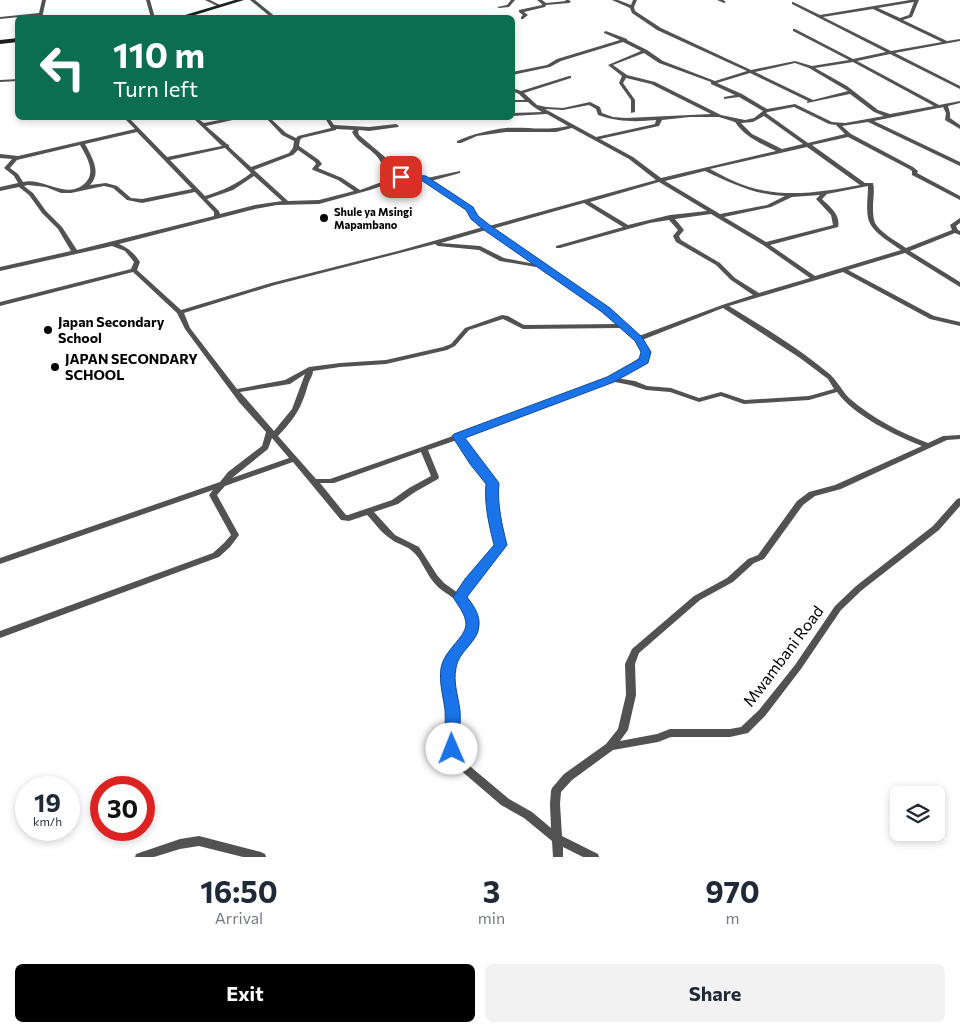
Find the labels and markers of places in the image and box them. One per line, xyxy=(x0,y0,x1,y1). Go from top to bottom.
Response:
pin xyxy=(380,156,422,198)
place label: Shule ya Msingi Mapambano xyxy=(334,205,412,231)
marker: Shule ya Msingi Mapambano xyxy=(318,212,330,224)
place label: Japan Secondary School xyxy=(58,313,165,346)
marker: Japan Secondary School xyxy=(42,324,54,336)
place label: JAPAN SECONDARY SCHOOL xyxy=(65,350,198,383)
marker: JAPAN SECONDARY SCHOOL xyxy=(49,361,61,373)

